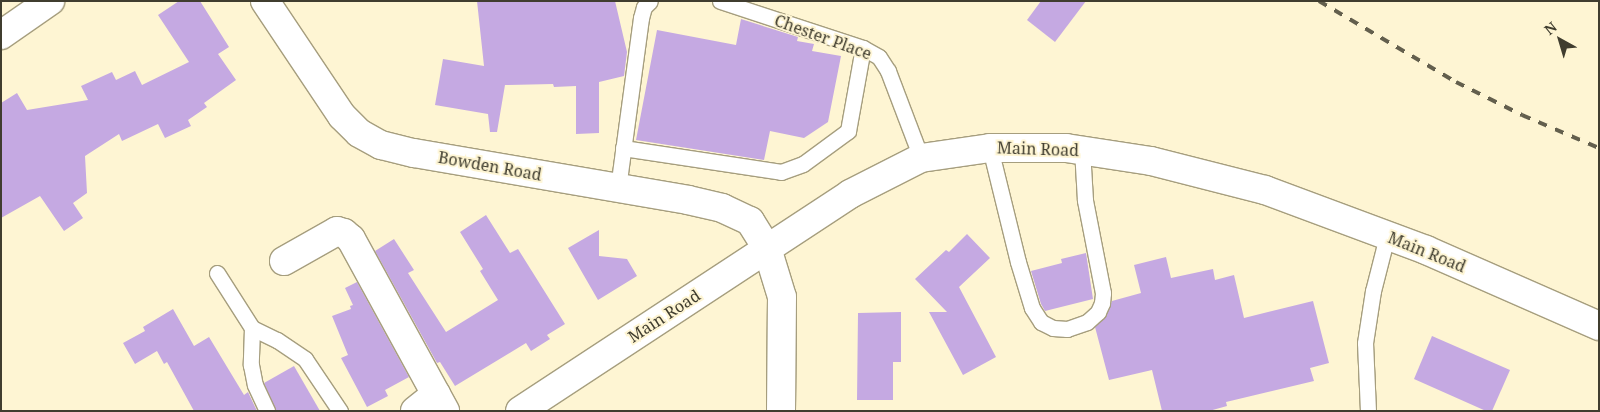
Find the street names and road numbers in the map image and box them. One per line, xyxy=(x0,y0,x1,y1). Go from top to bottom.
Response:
street label: Chester Place xyxy=(772,11,874,63)
street label: Main Road xyxy=(997,138,1079,160)
street label: Bowden Road xyxy=(437,147,543,185)
street label: Main Road xyxy=(1385,228,1469,276)
street label: Main Road xyxy=(624,286,704,346)

